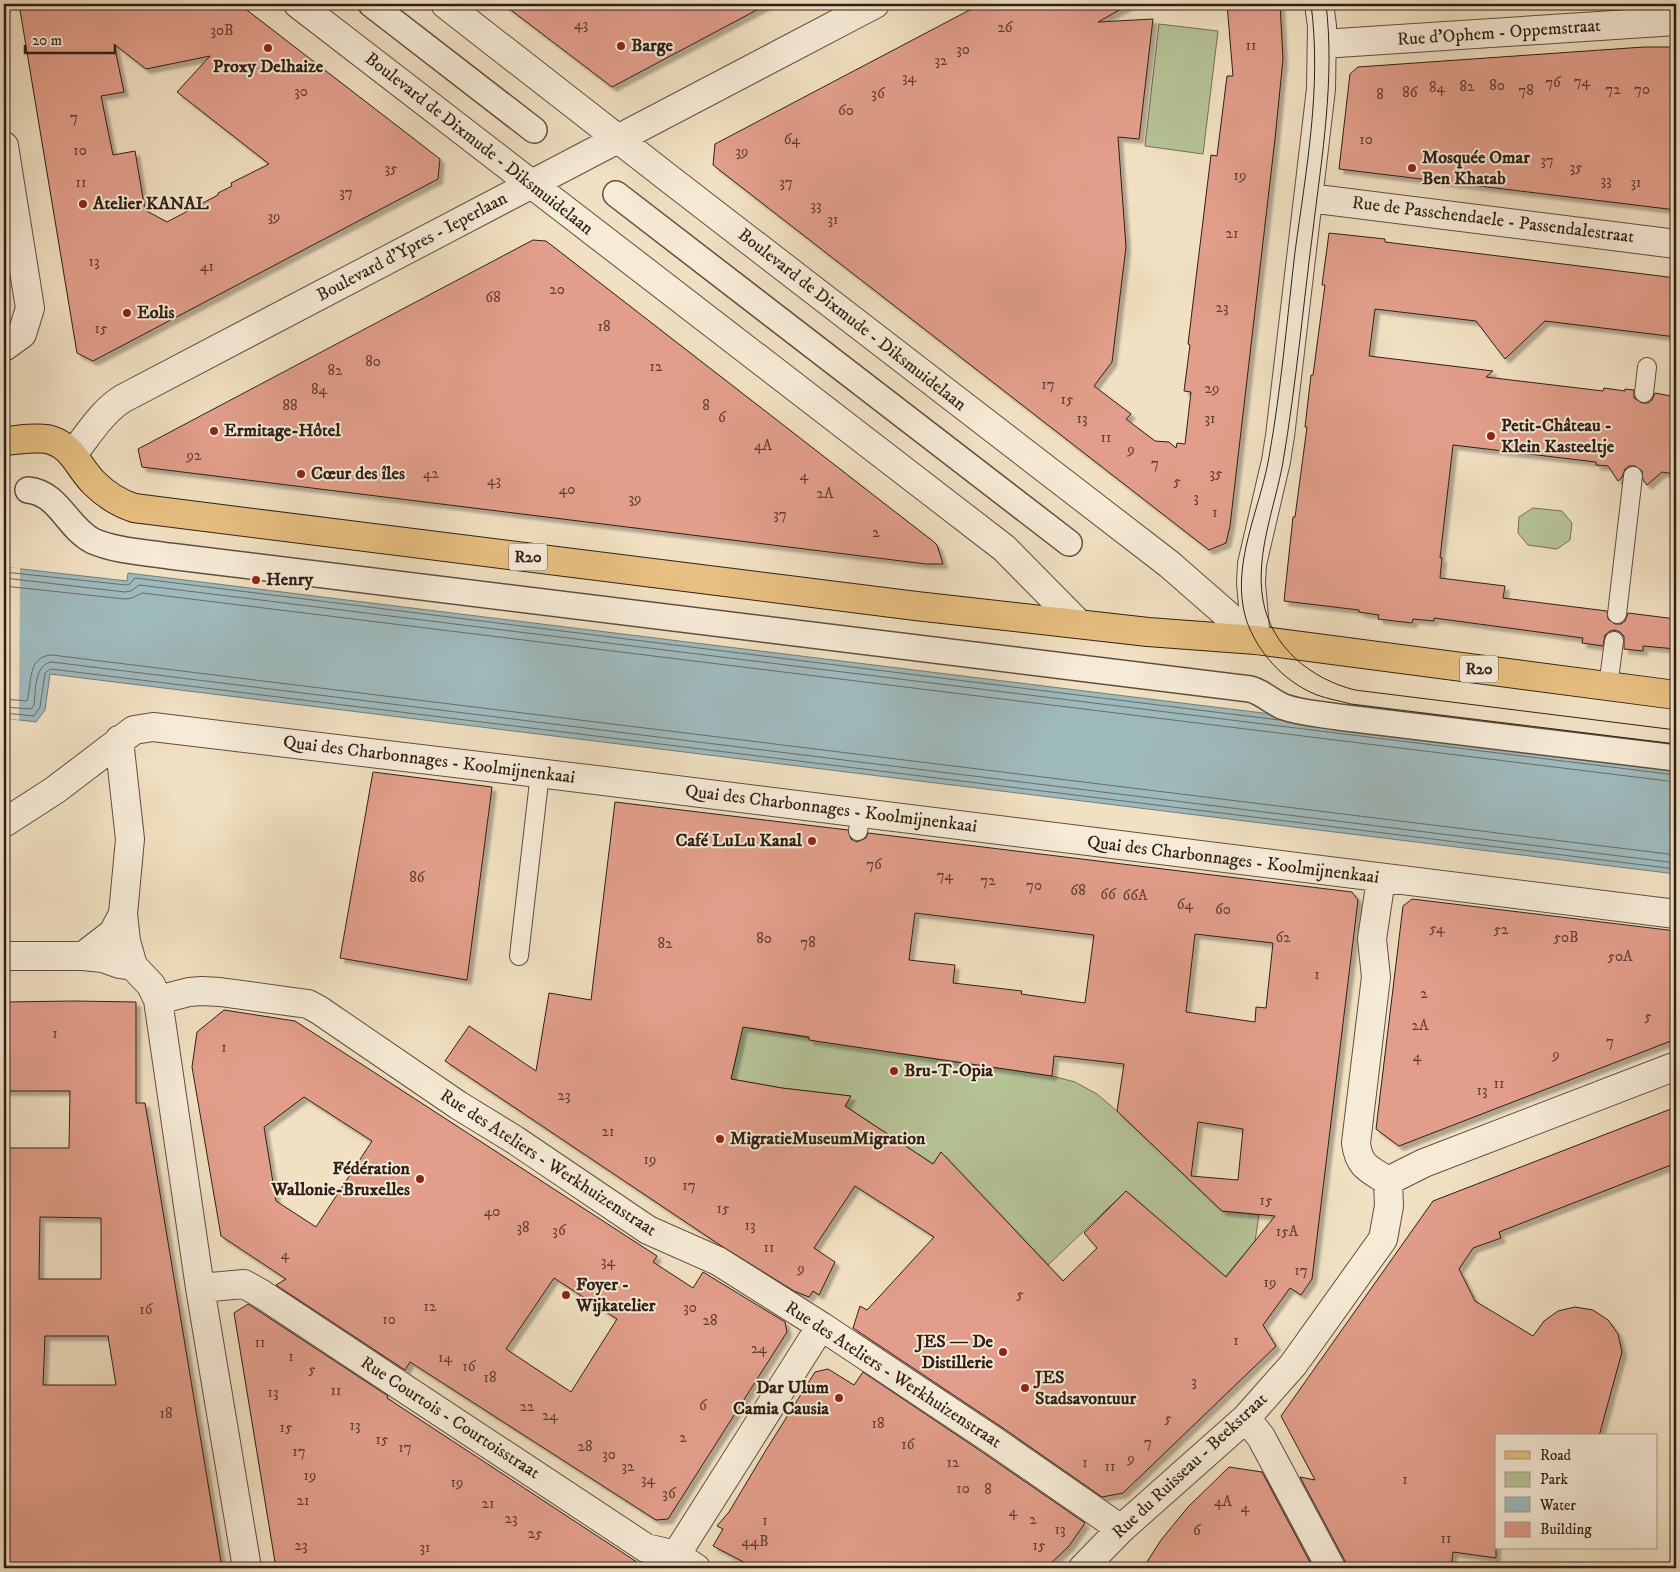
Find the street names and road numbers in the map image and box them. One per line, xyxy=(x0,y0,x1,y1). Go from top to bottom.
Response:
street label: Rue d'Ophem - Oppemstraat xyxy=(1396,15,1602,51)
street label: Boulevard de Dixmude - Diksmuidelaan xyxy=(360,48,598,240)
street label: Boulevard d'Ypres - Ieperlaan xyxy=(313,187,512,307)
street label: Rue de Passchendaele - Passendalestraat xyxy=(1351,192,1636,248)
street label: Boulevard de Dixmude - Diksmuidelaan xyxy=(733,224,971,416)
road number: R20 xyxy=(509,544,547,570)
road number: R20 xyxy=(1460,656,1498,682)
street label: Quai des Charbonnages - Koolmijnenkaai xyxy=(282,731,576,789)
street label: Quai des Charbonnages - Koolmijnenkaai xyxy=(684,780,978,838)
street label: Quai des Charbonnages - Koolmijnenkaai xyxy=(1086,831,1380,889)
street label: Rue des Ateliers - Werkhuizenstraat xyxy=(436,1085,661,1241)
street label: Rue des Ateliers - Werkhuizenstraat xyxy=(781,1297,1006,1453)
street label: Rue Courtois - Courtoisstraat xyxy=(356,1352,544,1484)
street label: Rue du Ruisseau - Beekstraat xyxy=(1108,1388,1272,1544)

